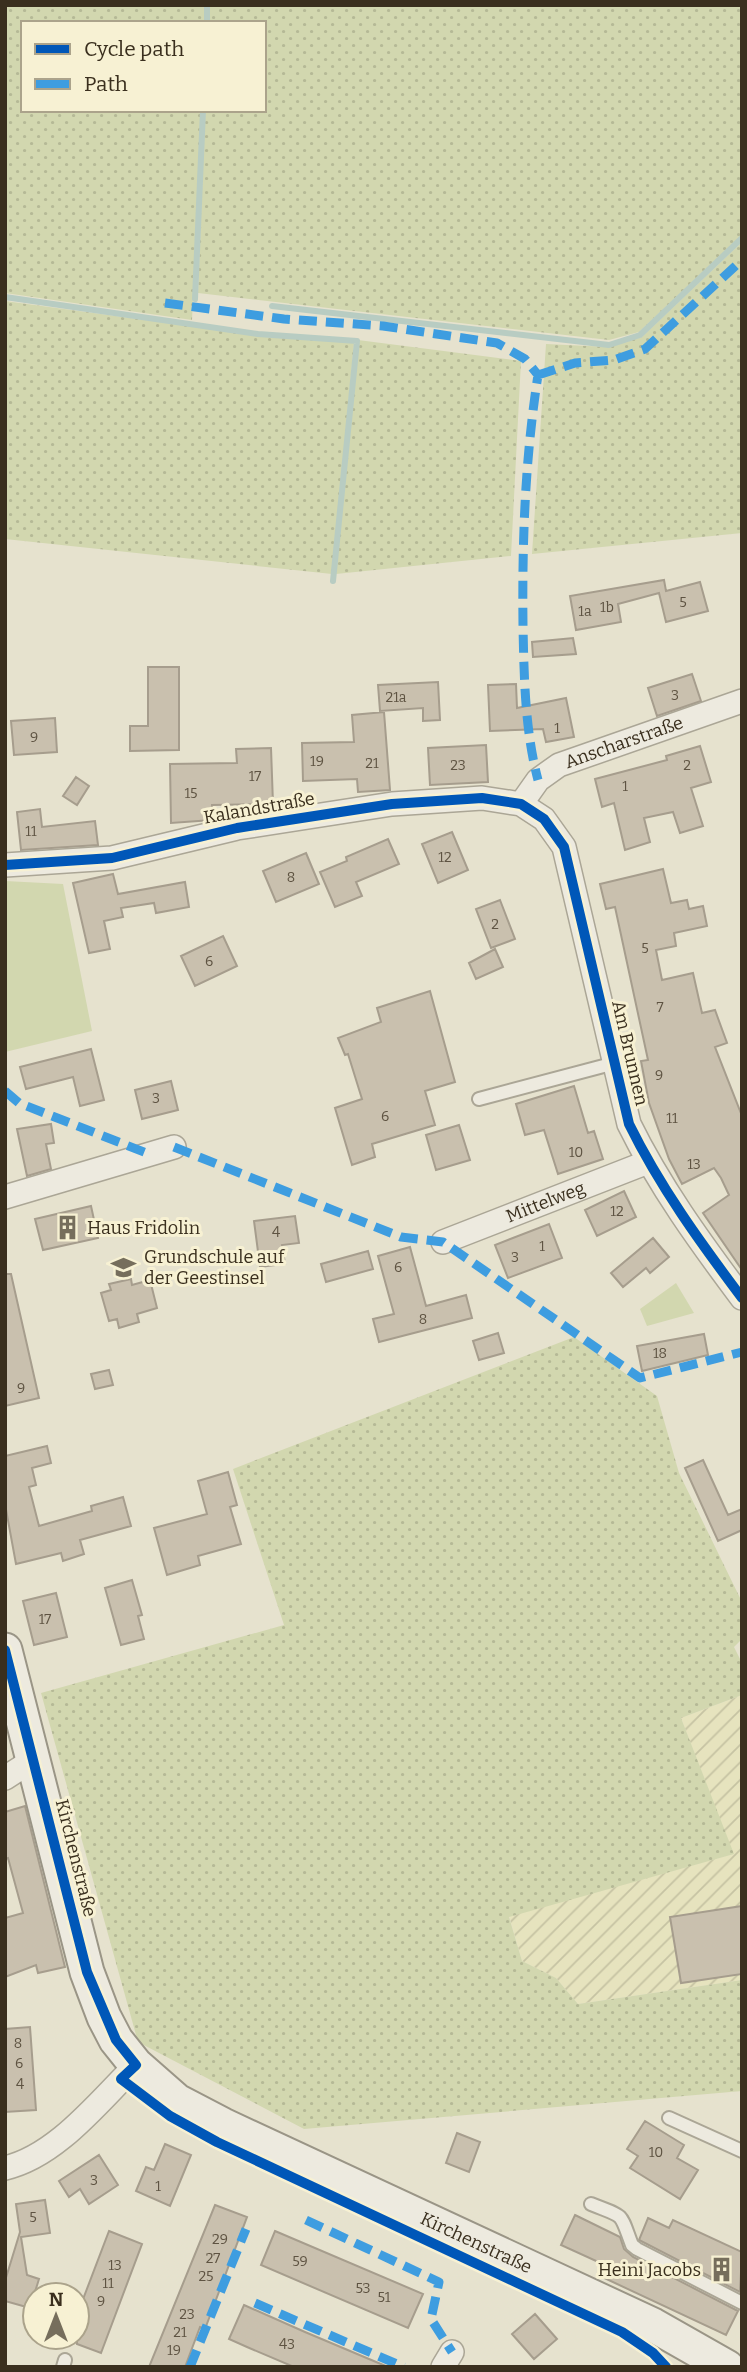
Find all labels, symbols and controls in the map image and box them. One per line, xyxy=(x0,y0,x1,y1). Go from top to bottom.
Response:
legend xyxy=(21,21,266,112)
text: Cycle path xyxy=(84,36,184,62)
text: Path xyxy=(84,71,128,97)
house number: 5 xyxy=(679,594,687,611)
house number: 1b xyxy=(600,599,614,616)
house number: 1a xyxy=(578,603,592,620)
house number: 3 xyxy=(671,687,679,704)
house number: 21a xyxy=(386,689,407,706)
street label: Anscharstraße xyxy=(562,711,686,773)
house number: 1 xyxy=(554,720,560,737)
house number: 9 xyxy=(30,729,38,746)
house number: 19 xyxy=(310,753,324,770)
house number: 21 xyxy=(365,755,379,772)
house number: 23 xyxy=(450,757,466,774)
house number: 2 xyxy=(683,757,691,774)
house number: 17 xyxy=(249,768,261,785)
house number: 1 xyxy=(622,778,628,795)
house number: 15 xyxy=(184,785,198,802)
street label: Kalandstraße xyxy=(202,787,316,829)
house number: 11 xyxy=(25,823,37,840)
house number: 12 xyxy=(438,849,452,866)
house number: 8 xyxy=(287,869,295,886)
house number: 2 xyxy=(491,916,499,933)
house number: 5 xyxy=(641,940,649,957)
house number: 6 xyxy=(205,953,213,970)
street label: Am Brunnen xyxy=(607,998,653,1108)
house number: 7 xyxy=(656,999,664,1016)
house number: 9 xyxy=(655,1067,663,1084)
house number: 3 xyxy=(152,1090,160,1107)
house number: 6 xyxy=(381,1108,389,1125)
house number: 11 xyxy=(666,1110,678,1127)
house number: 10 xyxy=(569,1144,583,1161)
house number: 13 xyxy=(687,1156,701,1173)
street label: Mittelweg xyxy=(503,1177,588,1227)
house number: 12 xyxy=(610,1203,624,1220)
building icon: Haus Fridolin xyxy=(53,1214,81,1242)
place label: Haus Fridolin xyxy=(87,1217,201,1239)
house number: 4 xyxy=(272,1224,280,1241)
house number: 1 xyxy=(539,1238,545,1255)
place label: Grundschule auf der Geestinsel xyxy=(144,1246,286,1289)
house number: 3 xyxy=(511,1249,519,1266)
school or university icon: Grundschule auf der Geestinsel xyxy=(110,1253,138,1281)
house number: 6 xyxy=(394,1259,402,1276)
house number: 8 xyxy=(419,1311,427,1328)
house number: 18 xyxy=(653,1345,667,1362)
house number: 9 xyxy=(17,1380,25,1397)
house number: 17 xyxy=(39,1611,51,1628)
street label: Kirchenstraße xyxy=(51,1797,101,1919)
house number: 8 xyxy=(14,2035,22,2052)
house number: 6 xyxy=(15,2055,23,2072)
house number: 4 xyxy=(16,2076,24,2093)
house number: 10 xyxy=(649,2144,663,2161)
house number: 3 xyxy=(90,2172,98,2189)
house number: 1 xyxy=(155,2178,161,2195)
street label: Kirchenstraße xyxy=(417,2207,535,2278)
house number: 5 xyxy=(29,2209,37,2226)
house number: 29 xyxy=(212,2231,228,2248)
house number: 27 xyxy=(206,2250,220,2267)
house number: 59 xyxy=(292,2253,308,2270)
building icon: Heini Jacobs xyxy=(707,2256,735,2284)
house number: 13 xyxy=(108,2257,122,2274)
place label: Heini Jacobs xyxy=(598,2259,701,2281)
house number: 25 xyxy=(198,2268,214,2285)
house number: 11 xyxy=(102,2275,114,2292)
house number: 53 xyxy=(355,2280,371,2297)
north arrow xyxy=(21,2281,91,2351)
text: N xyxy=(49,2288,64,2311)
house number: 51 xyxy=(378,2289,391,2306)
house number: 9 xyxy=(97,2293,105,2310)
house number: 23 xyxy=(179,2306,195,2323)
house number: 21 xyxy=(173,2324,187,2341)
house number: 43 xyxy=(279,2336,295,2353)
house number: 19 xyxy=(167,2342,181,2359)

